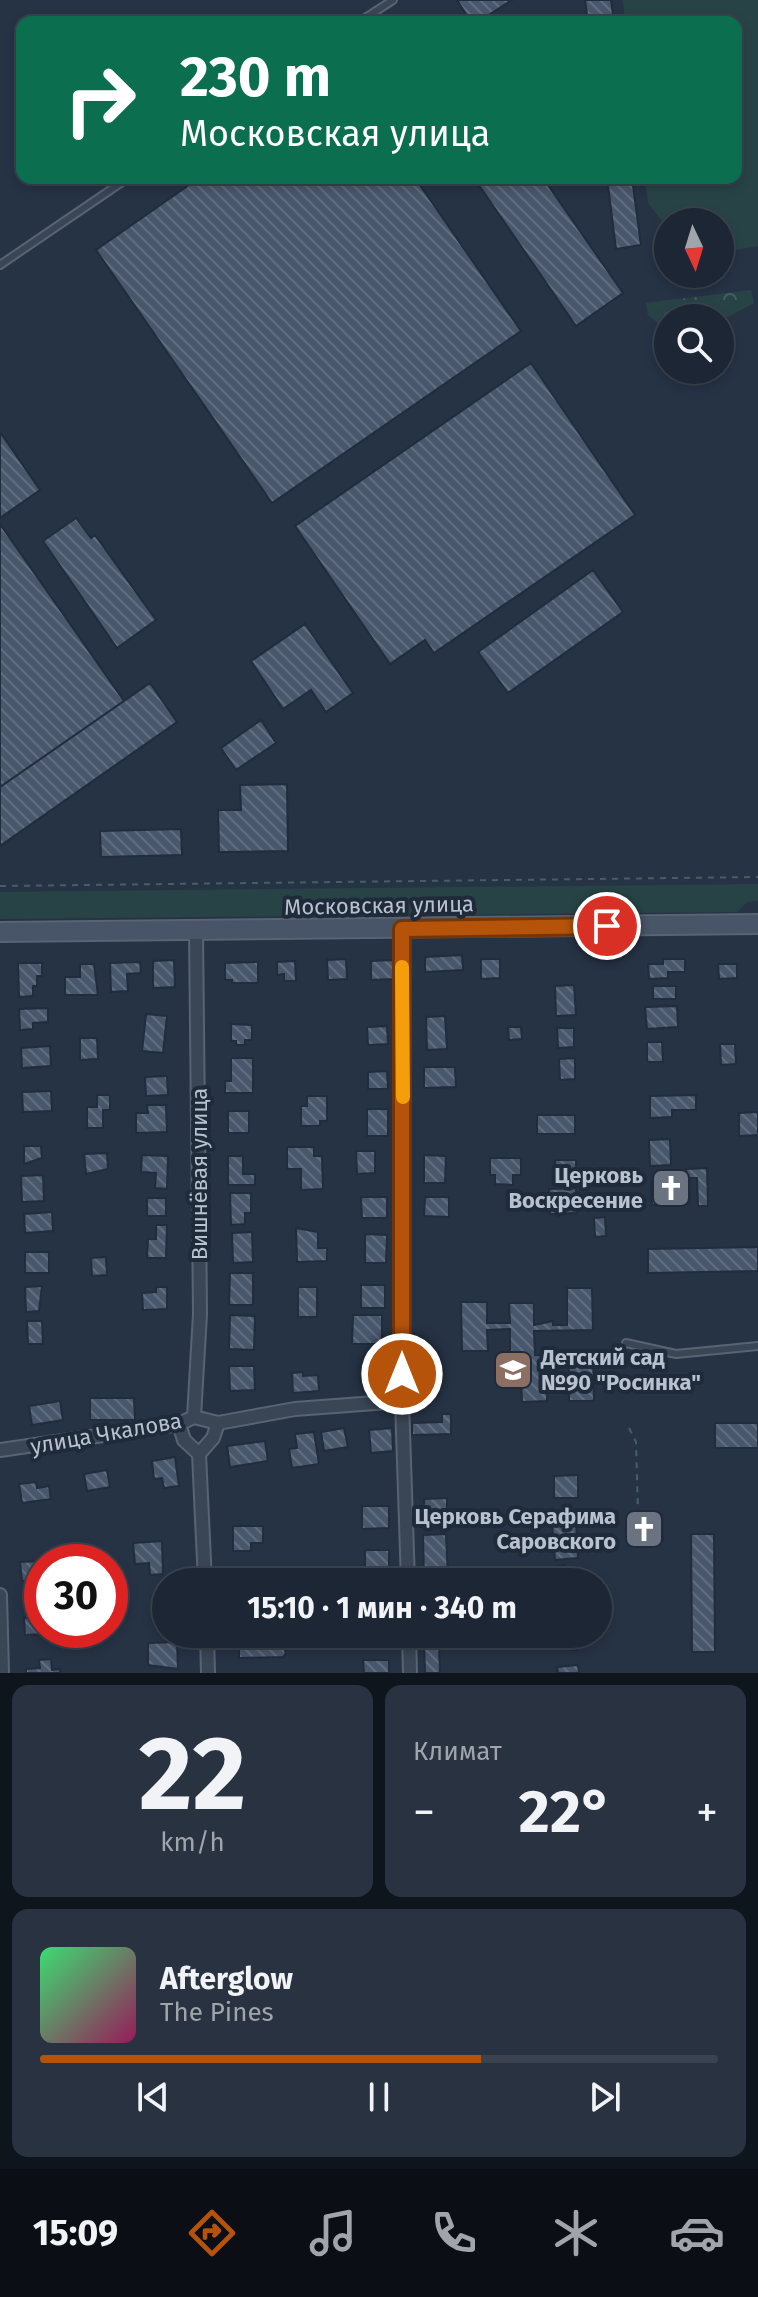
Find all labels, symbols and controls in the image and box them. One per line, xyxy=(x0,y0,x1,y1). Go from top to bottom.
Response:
text: 230 m xyxy=(180,44,331,111)
icon: right xyxy=(48,48,152,152)
text: Московская улица xyxy=(180,112,490,156)
north arrow xyxy=(654,208,734,288)
map controls xyxy=(654,208,734,384)
button: search xyxy=(654,304,734,384)
street label: Московская улица xyxy=(284,890,474,921)
pin xyxy=(573,892,641,960)
icon: arrive xyxy=(585,904,629,948)
street label: Вишнёвая улица xyxy=(186,1088,213,1260)
place label: Церковь Воскресение xyxy=(508,1162,644,1214)
church icon: Церковь Воскресение xyxy=(650,1167,692,1209)
position arrow xyxy=(360,1332,444,1416)
place label: Детский сад №90 "Росинка" xyxy=(540,1344,701,1396)
school or university icon: Детский сад №90 "Росинка" xyxy=(492,1349,534,1391)
street label: улица Чкалова xyxy=(28,1407,184,1460)
place label: Церковь Серафима Саровского xyxy=(414,1503,616,1555)
church icon: Церковь Серафима Саровского xyxy=(623,1508,665,1550)
speed limit sign: 30 xyxy=(24,1544,128,1648)
text: 15:10 · 1 мин · 340 m xyxy=(247,1590,517,1626)
text: 22 xyxy=(139,1712,246,1837)
text: Климат xyxy=(413,1736,502,1767)
text: 22° xyxy=(519,1776,612,1848)
text: − xyxy=(413,1786,435,1839)
text: + xyxy=(696,1786,718,1839)
text: km/h xyxy=(160,1827,225,1858)
text: Afterglow xyxy=(160,1961,293,1997)
text: The Pines xyxy=(160,1997,274,2028)
icon: previous xyxy=(131,2075,175,2119)
icon: pause xyxy=(357,2075,401,2119)
icon: next xyxy=(583,2075,627,2119)
icon: directions xyxy=(184,2205,240,2261)
icon: music xyxy=(305,2205,361,2261)
icon: phone xyxy=(426,2205,482,2261)
icon: climate xyxy=(548,2205,604,2261)
icon: car xyxy=(669,2205,725,2261)
text: 15:09 xyxy=(33,2211,118,2255)

